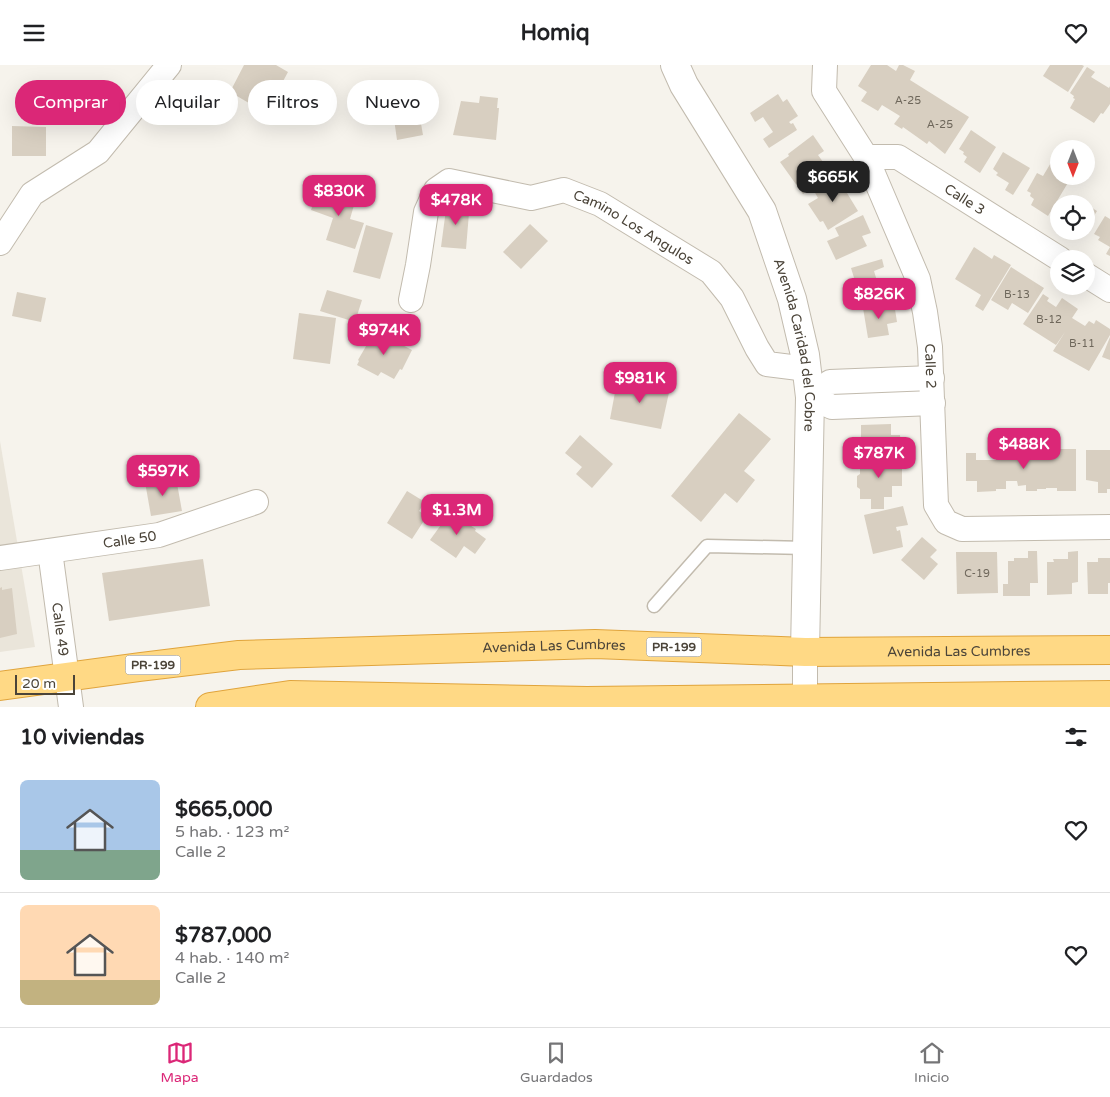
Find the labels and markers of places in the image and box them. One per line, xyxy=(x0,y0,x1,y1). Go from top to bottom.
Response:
pin: $665K xyxy=(798,161,868,203)
pin: $830K xyxy=(304,175,374,217)
pin: $478K xyxy=(421,184,491,226)
pin: $826K xyxy=(844,277,914,320)
pin: $974K xyxy=(349,313,419,356)
pin: $981K xyxy=(605,361,675,404)
pin: $488K xyxy=(989,427,1059,470)
pin: $787K xyxy=(844,437,914,479)
pin: $597K xyxy=(128,455,198,497)
pin: $1.3M xyxy=(422,493,492,536)

